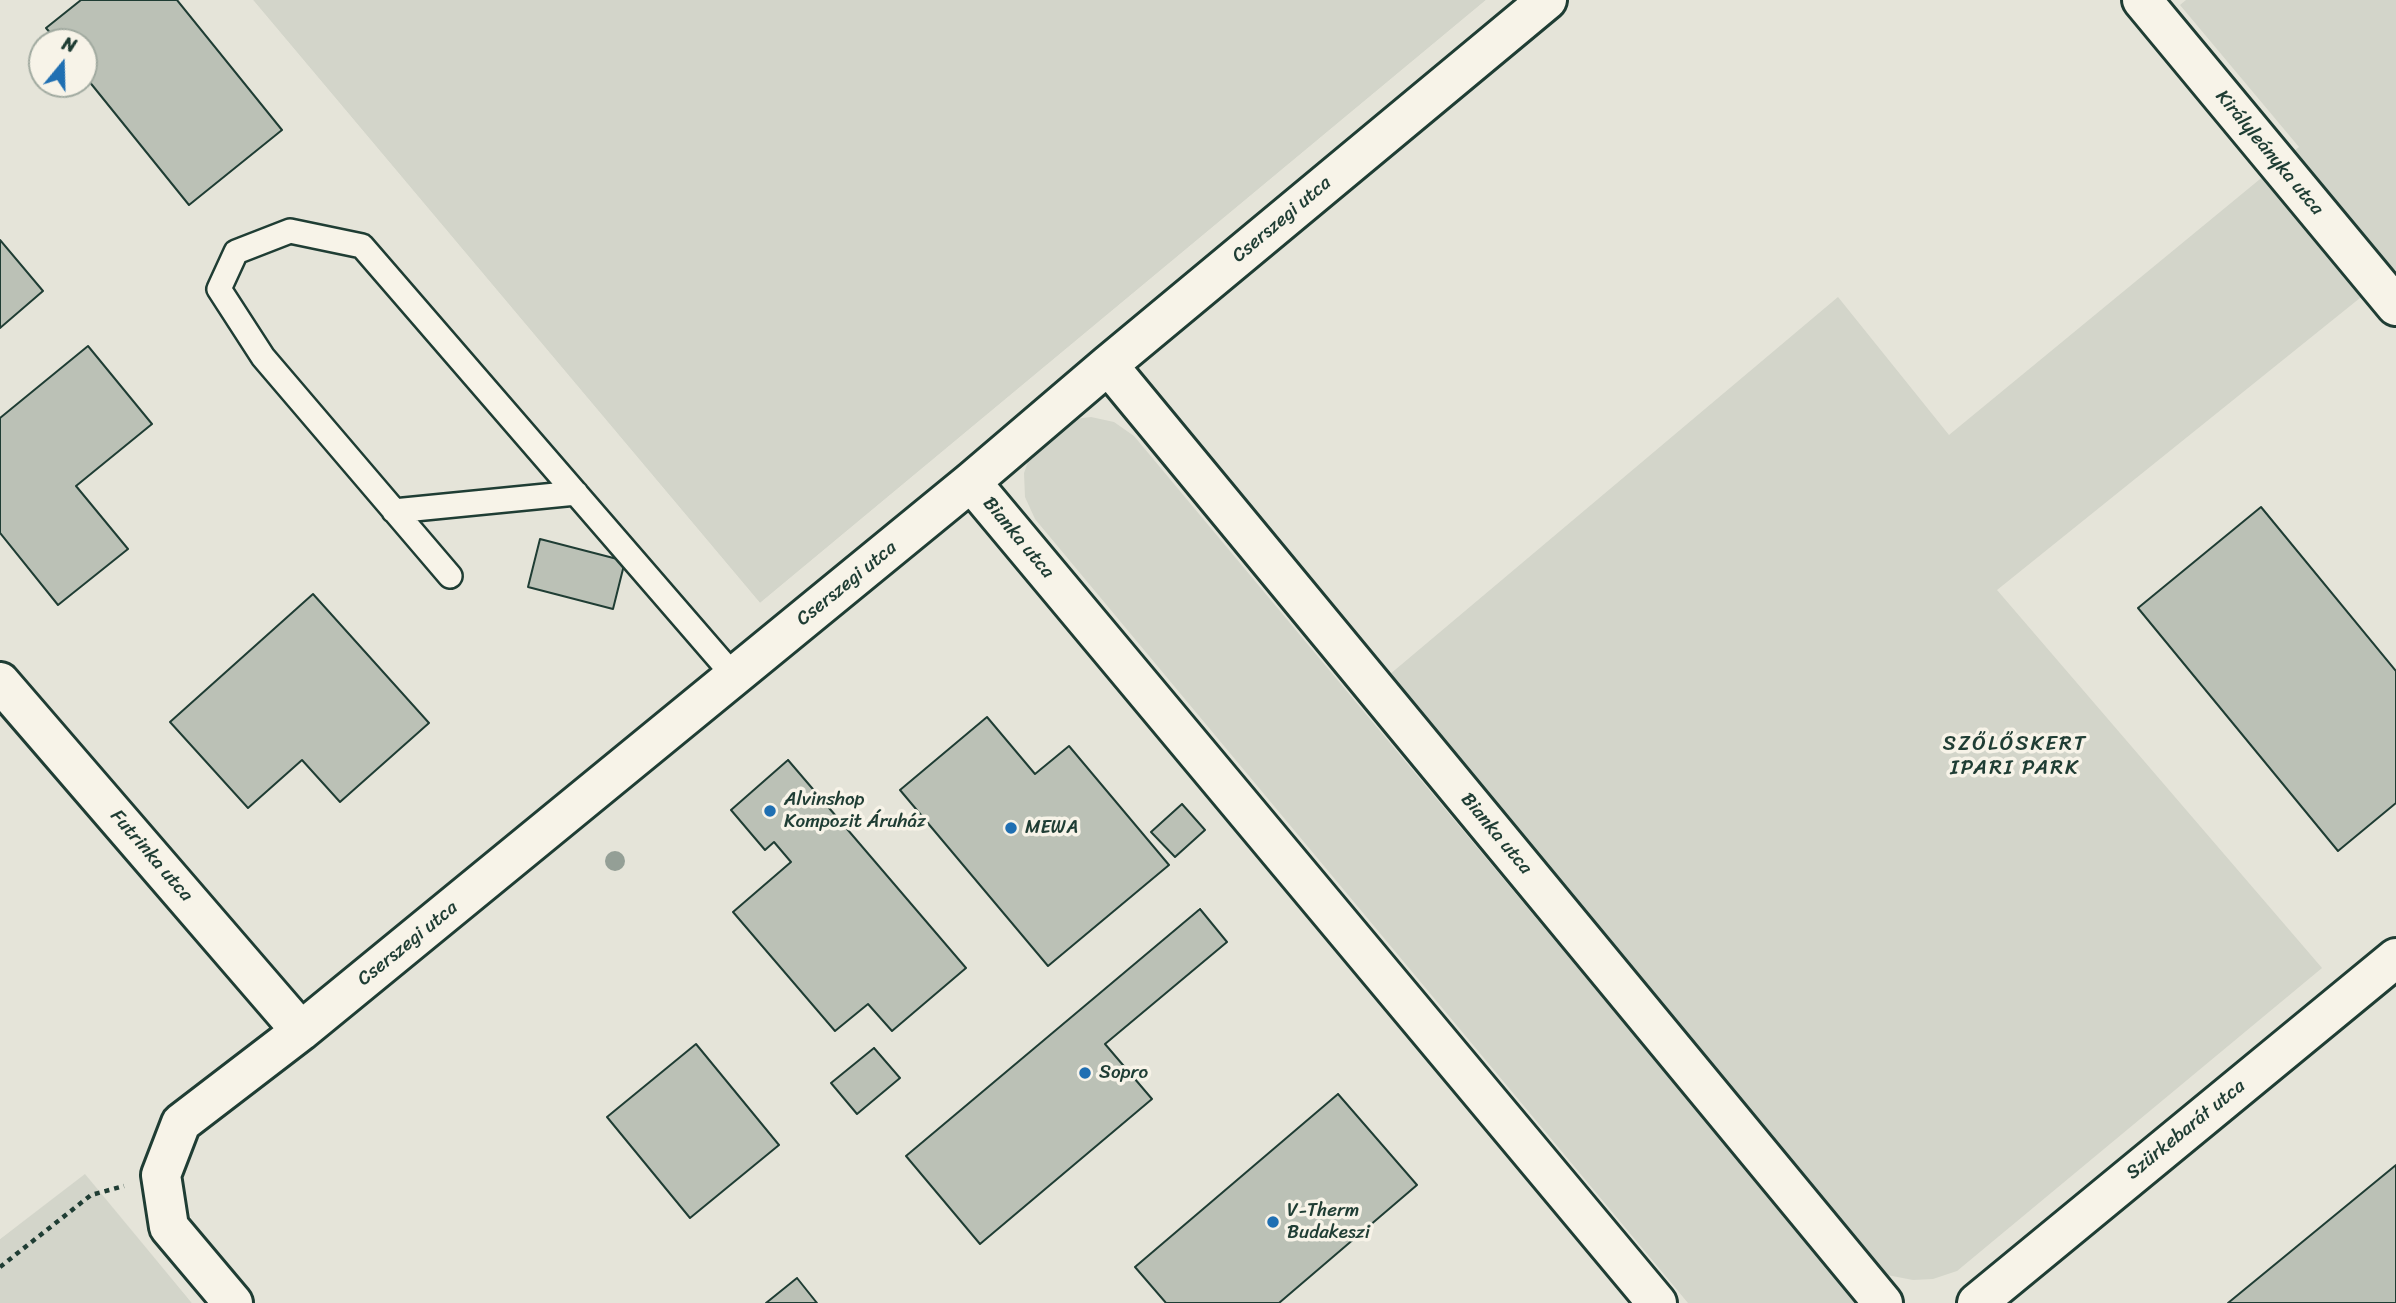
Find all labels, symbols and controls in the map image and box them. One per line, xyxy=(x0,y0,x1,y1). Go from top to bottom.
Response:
text: N xyxy=(58,27,81,62)
north arrow xyxy=(28,28,98,98)
street label: Királyleányka utca xyxy=(2210,86,2328,220)
street label: Cserszegi utca xyxy=(1228,172,1336,268)
street label: Bianka utca xyxy=(977,493,1059,583)
street label: Cserszegi utca xyxy=(792,537,902,631)
district label: SZŐLŐSKERT IPARI PARK xyxy=(1944,732,2086,782)
place label: Alvinshop Kompozit Áruház xyxy=(784,789,926,833)
street label: Bianka utca xyxy=(1455,789,1537,879)
marker: Alvinshop Kompozit Áruház xyxy=(762,803,778,819)
street label: Futrinka utca xyxy=(105,805,197,907)
place label: MEWA xyxy=(1025,817,1078,839)
marker: MEWA xyxy=(1003,820,1019,836)
street label: Cserszegi utca xyxy=(353,897,463,991)
place label: Sopro xyxy=(1099,1062,1148,1084)
marker: Sopro xyxy=(1077,1065,1093,1081)
street label: Szürkebarát utca xyxy=(2122,1075,2250,1185)
place label: V-Therm Budakeszi xyxy=(1287,1200,1370,1244)
marker: V-Therm Budakeszi xyxy=(1265,1214,1281,1230)

